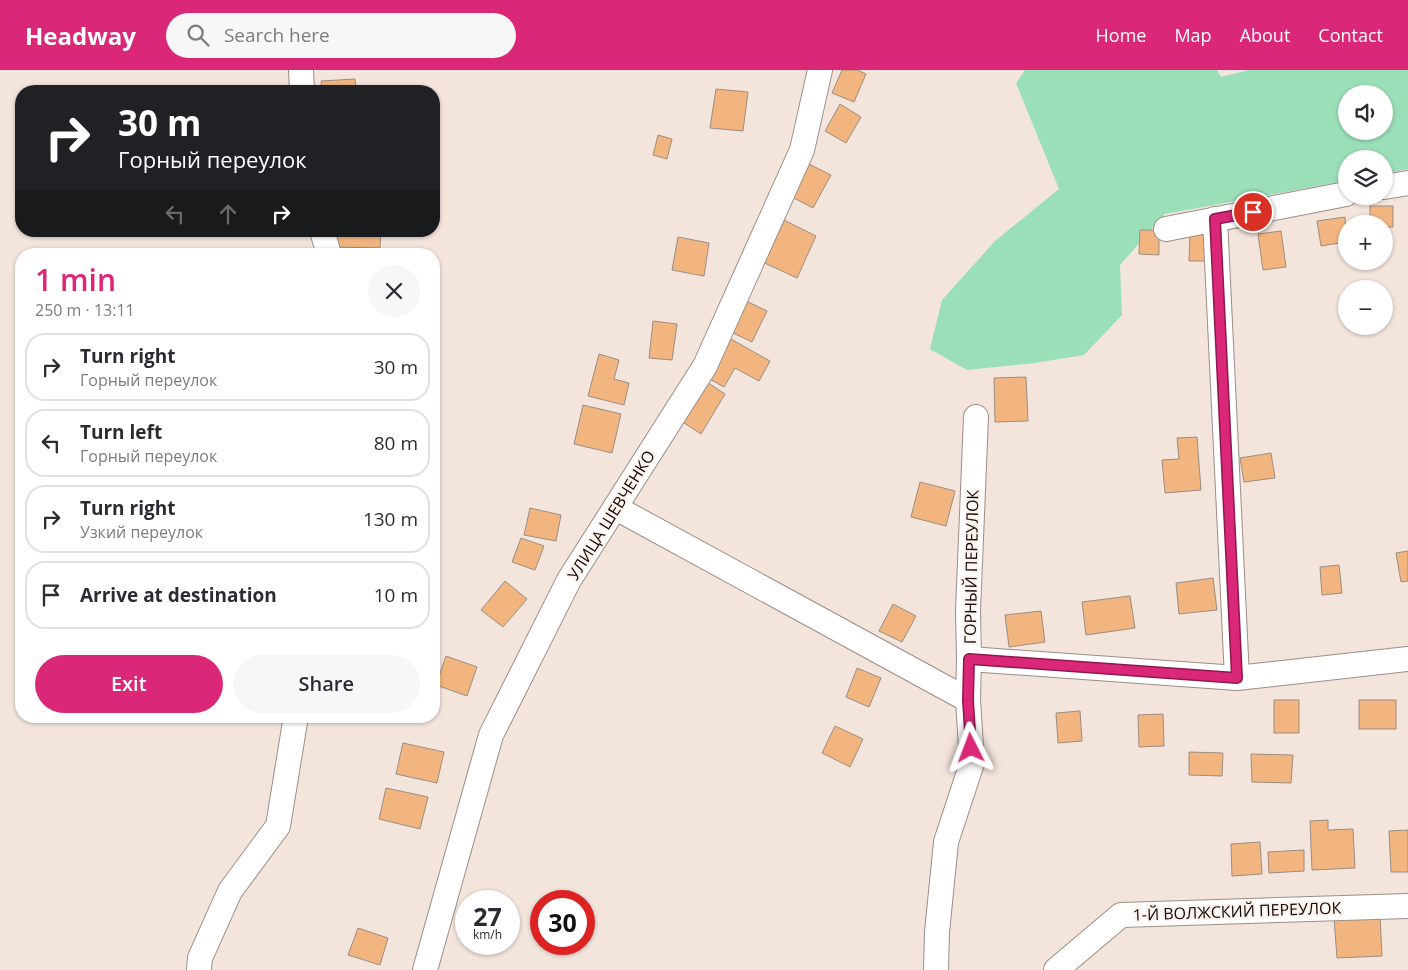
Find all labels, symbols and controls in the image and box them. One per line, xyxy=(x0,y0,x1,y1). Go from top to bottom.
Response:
search box xyxy=(166,13,516,58)
text: Headway xyxy=(25,19,136,52)
icon: search xyxy=(184,21,212,49)
text: Search here xyxy=(224,22,330,48)
text: Home xyxy=(1096,23,1146,47)
text: Map xyxy=(1174,23,1212,47)
text: About xyxy=(1240,23,1290,47)
text: Contact xyxy=(1318,23,1383,47)
map controls xyxy=(1338,85,1393,335)
button: sound xyxy=(1338,85,1393,140)
text: 30 m xyxy=(118,99,201,146)
icon: right xyxy=(35,105,100,170)
text: Горный переулок xyxy=(118,144,307,174)
button: layers xyxy=(1338,150,1393,205)
pin xyxy=(1232,191,1274,233)
icon: arrive xyxy=(1239,198,1267,226)
icon: left xyxy=(161,200,189,228)
icon: ahead xyxy=(214,200,242,228)
icon: right xyxy=(267,200,295,228)
button: + xyxy=(1338,215,1393,270)
text: 1 min xyxy=(35,259,116,300)
button: close xyxy=(368,265,420,317)
button: − xyxy=(1338,280,1393,335)
text: 250 m · 13:11 xyxy=(35,299,135,321)
text: Turn right xyxy=(80,343,175,369)
icon: right xyxy=(37,353,65,381)
text: 30 m xyxy=(374,354,418,380)
text: Горный переулок xyxy=(80,369,217,391)
text: Turn left xyxy=(80,419,162,445)
icon: left xyxy=(37,429,65,457)
text: 80 m xyxy=(374,430,418,456)
text: Горный переулок xyxy=(80,445,217,467)
street label: УЛИЦА ШЕВЧЕНКО xyxy=(562,446,660,584)
street label: ГОРНЫЙ ПЕРЕУЛОК xyxy=(959,489,983,644)
text: Turn right xyxy=(80,495,175,521)
icon: right xyxy=(37,505,65,533)
text: 130 m xyxy=(363,506,418,532)
text: Узкий переулок xyxy=(80,521,203,543)
icon: arrive xyxy=(37,581,65,609)
text: Arrive at destination xyxy=(80,582,277,608)
text: 10 m xyxy=(374,582,418,608)
button: Exit xyxy=(35,655,223,713)
button: Share xyxy=(233,655,420,713)
position arrow xyxy=(944,721,996,773)
speed limit sign: 30 xyxy=(530,890,595,955)
street label: 1-Й ВОЛЖСКИЙ ПЕРЕУЛОК xyxy=(1132,896,1342,926)
text: 27 xyxy=(473,899,502,933)
text: km/h xyxy=(473,926,502,943)

